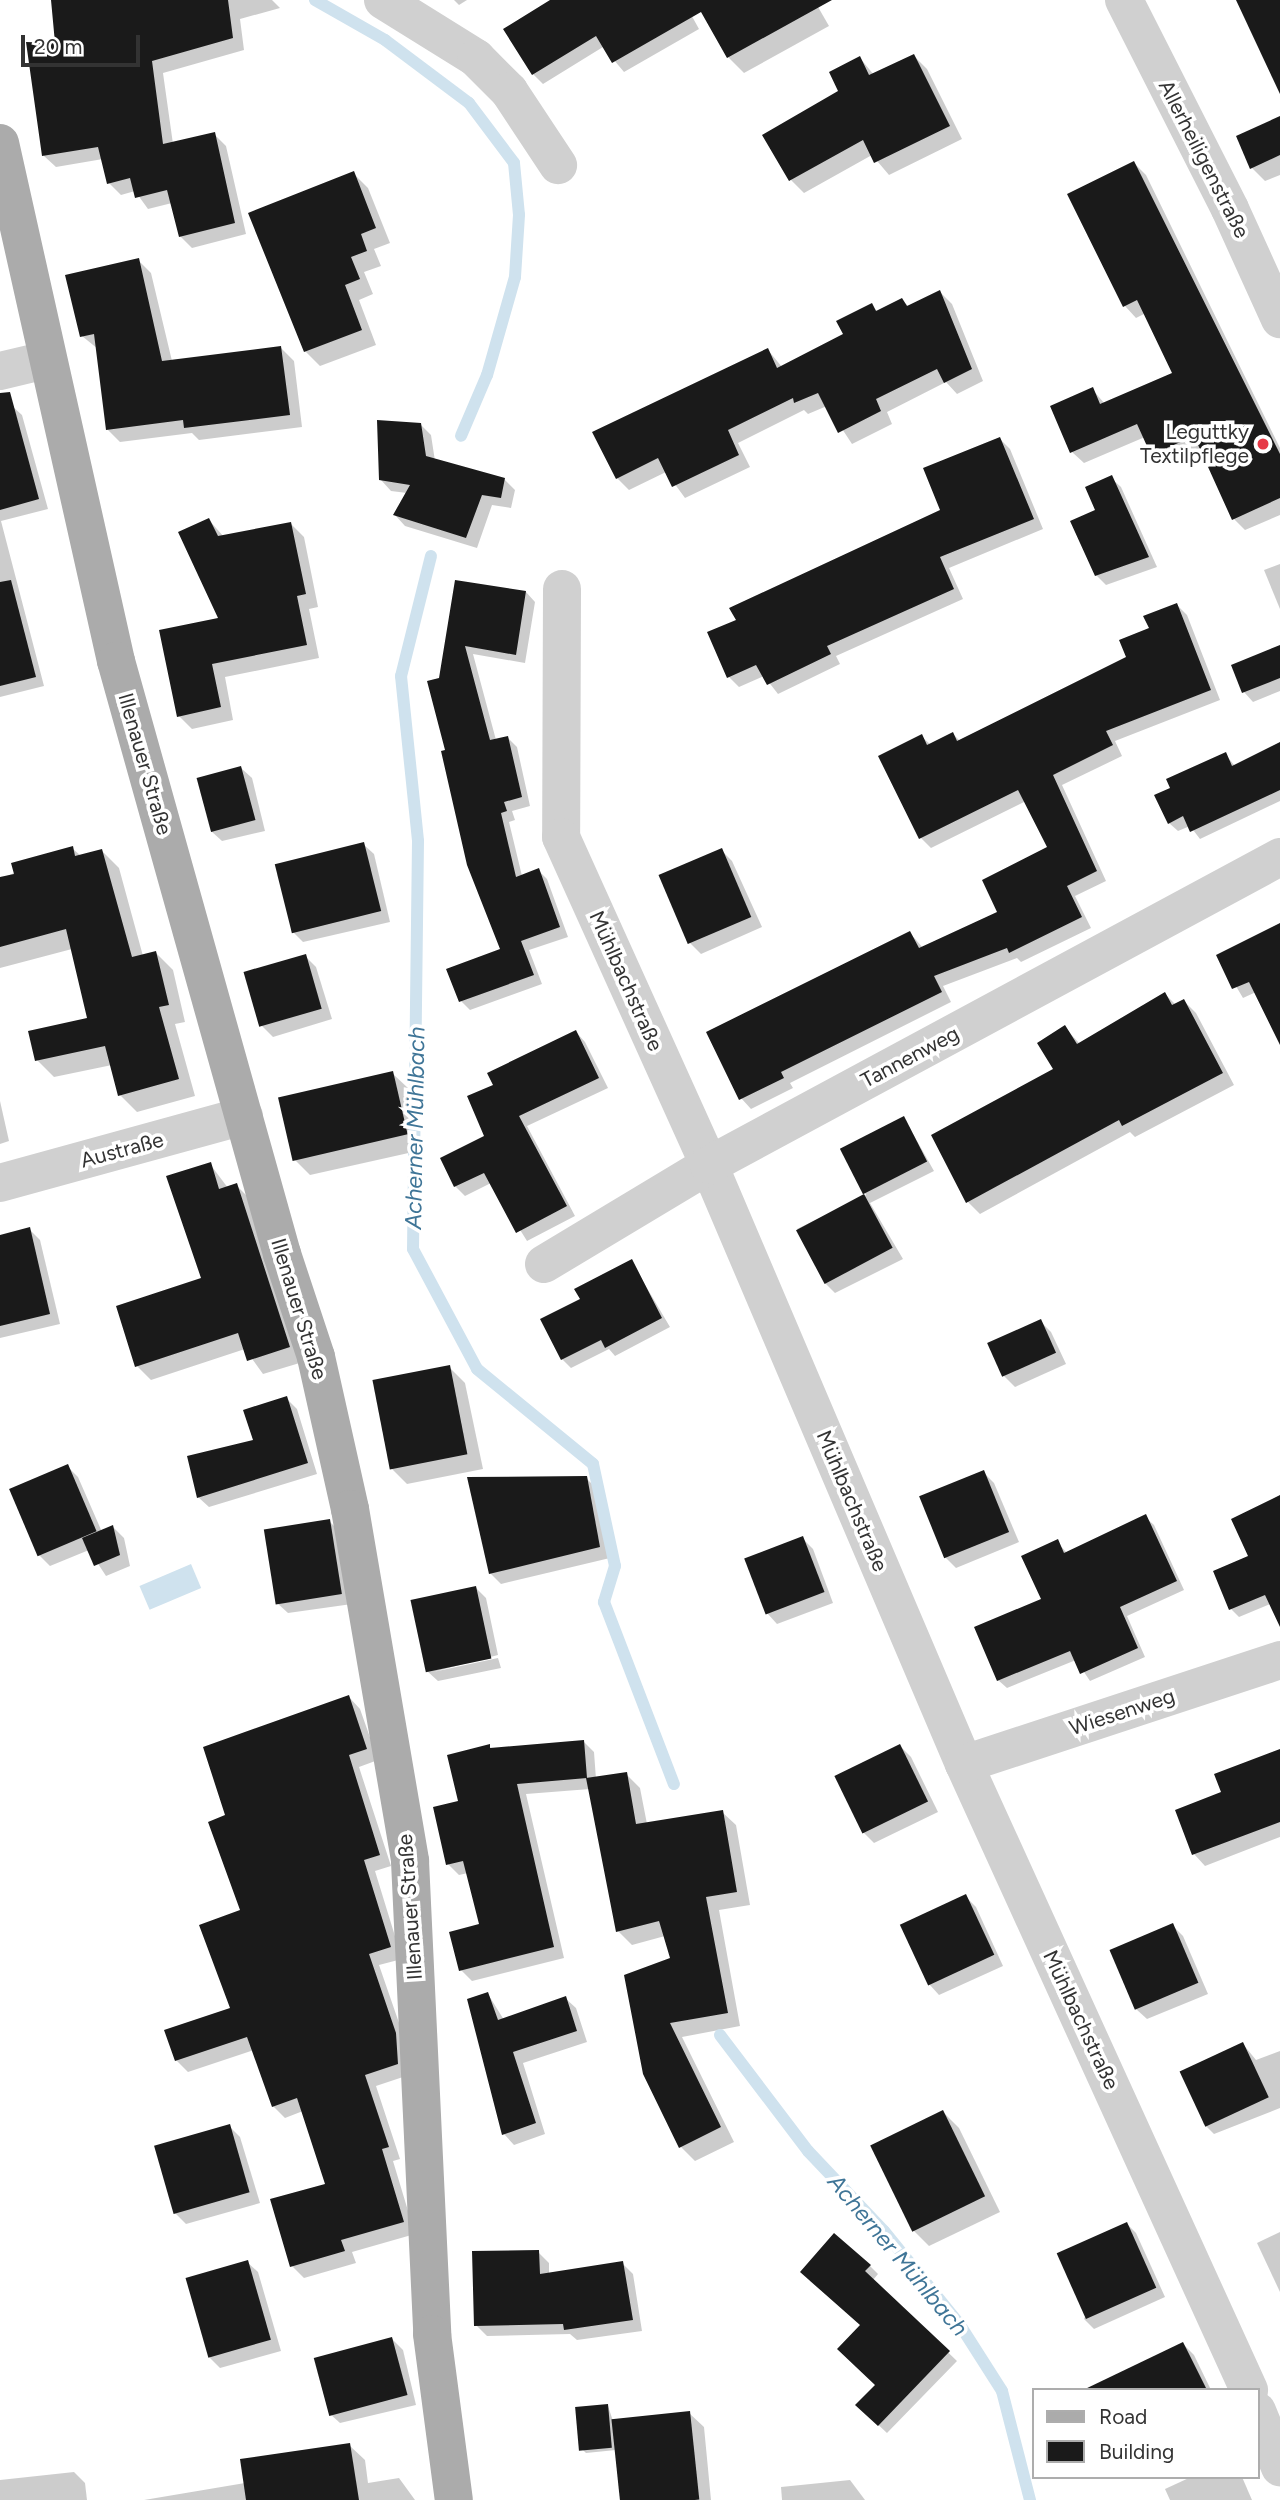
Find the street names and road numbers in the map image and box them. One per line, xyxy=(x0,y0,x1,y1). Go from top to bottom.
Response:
street label: Allerheiligenstraße xyxy=(1153,76,1255,242)
street label: Illenauer Straße xyxy=(113,690,177,838)
street label: Mühlbachstraße xyxy=(584,907,668,1055)
street label: Tannenweg xyxy=(857,1021,963,1093)
street label: Austraße xyxy=(78,1127,166,1173)
street label: Illenauer Straße xyxy=(266,1235,332,1383)
street label: Mühlbachstraße xyxy=(811,1427,893,1575)
street label: Wiesenweg xyxy=(1066,1683,1178,1741)
street label: Illenauer Straße xyxy=(392,1833,428,1981)
street label: Mühlbachstraße xyxy=(1038,1946,1124,2094)

